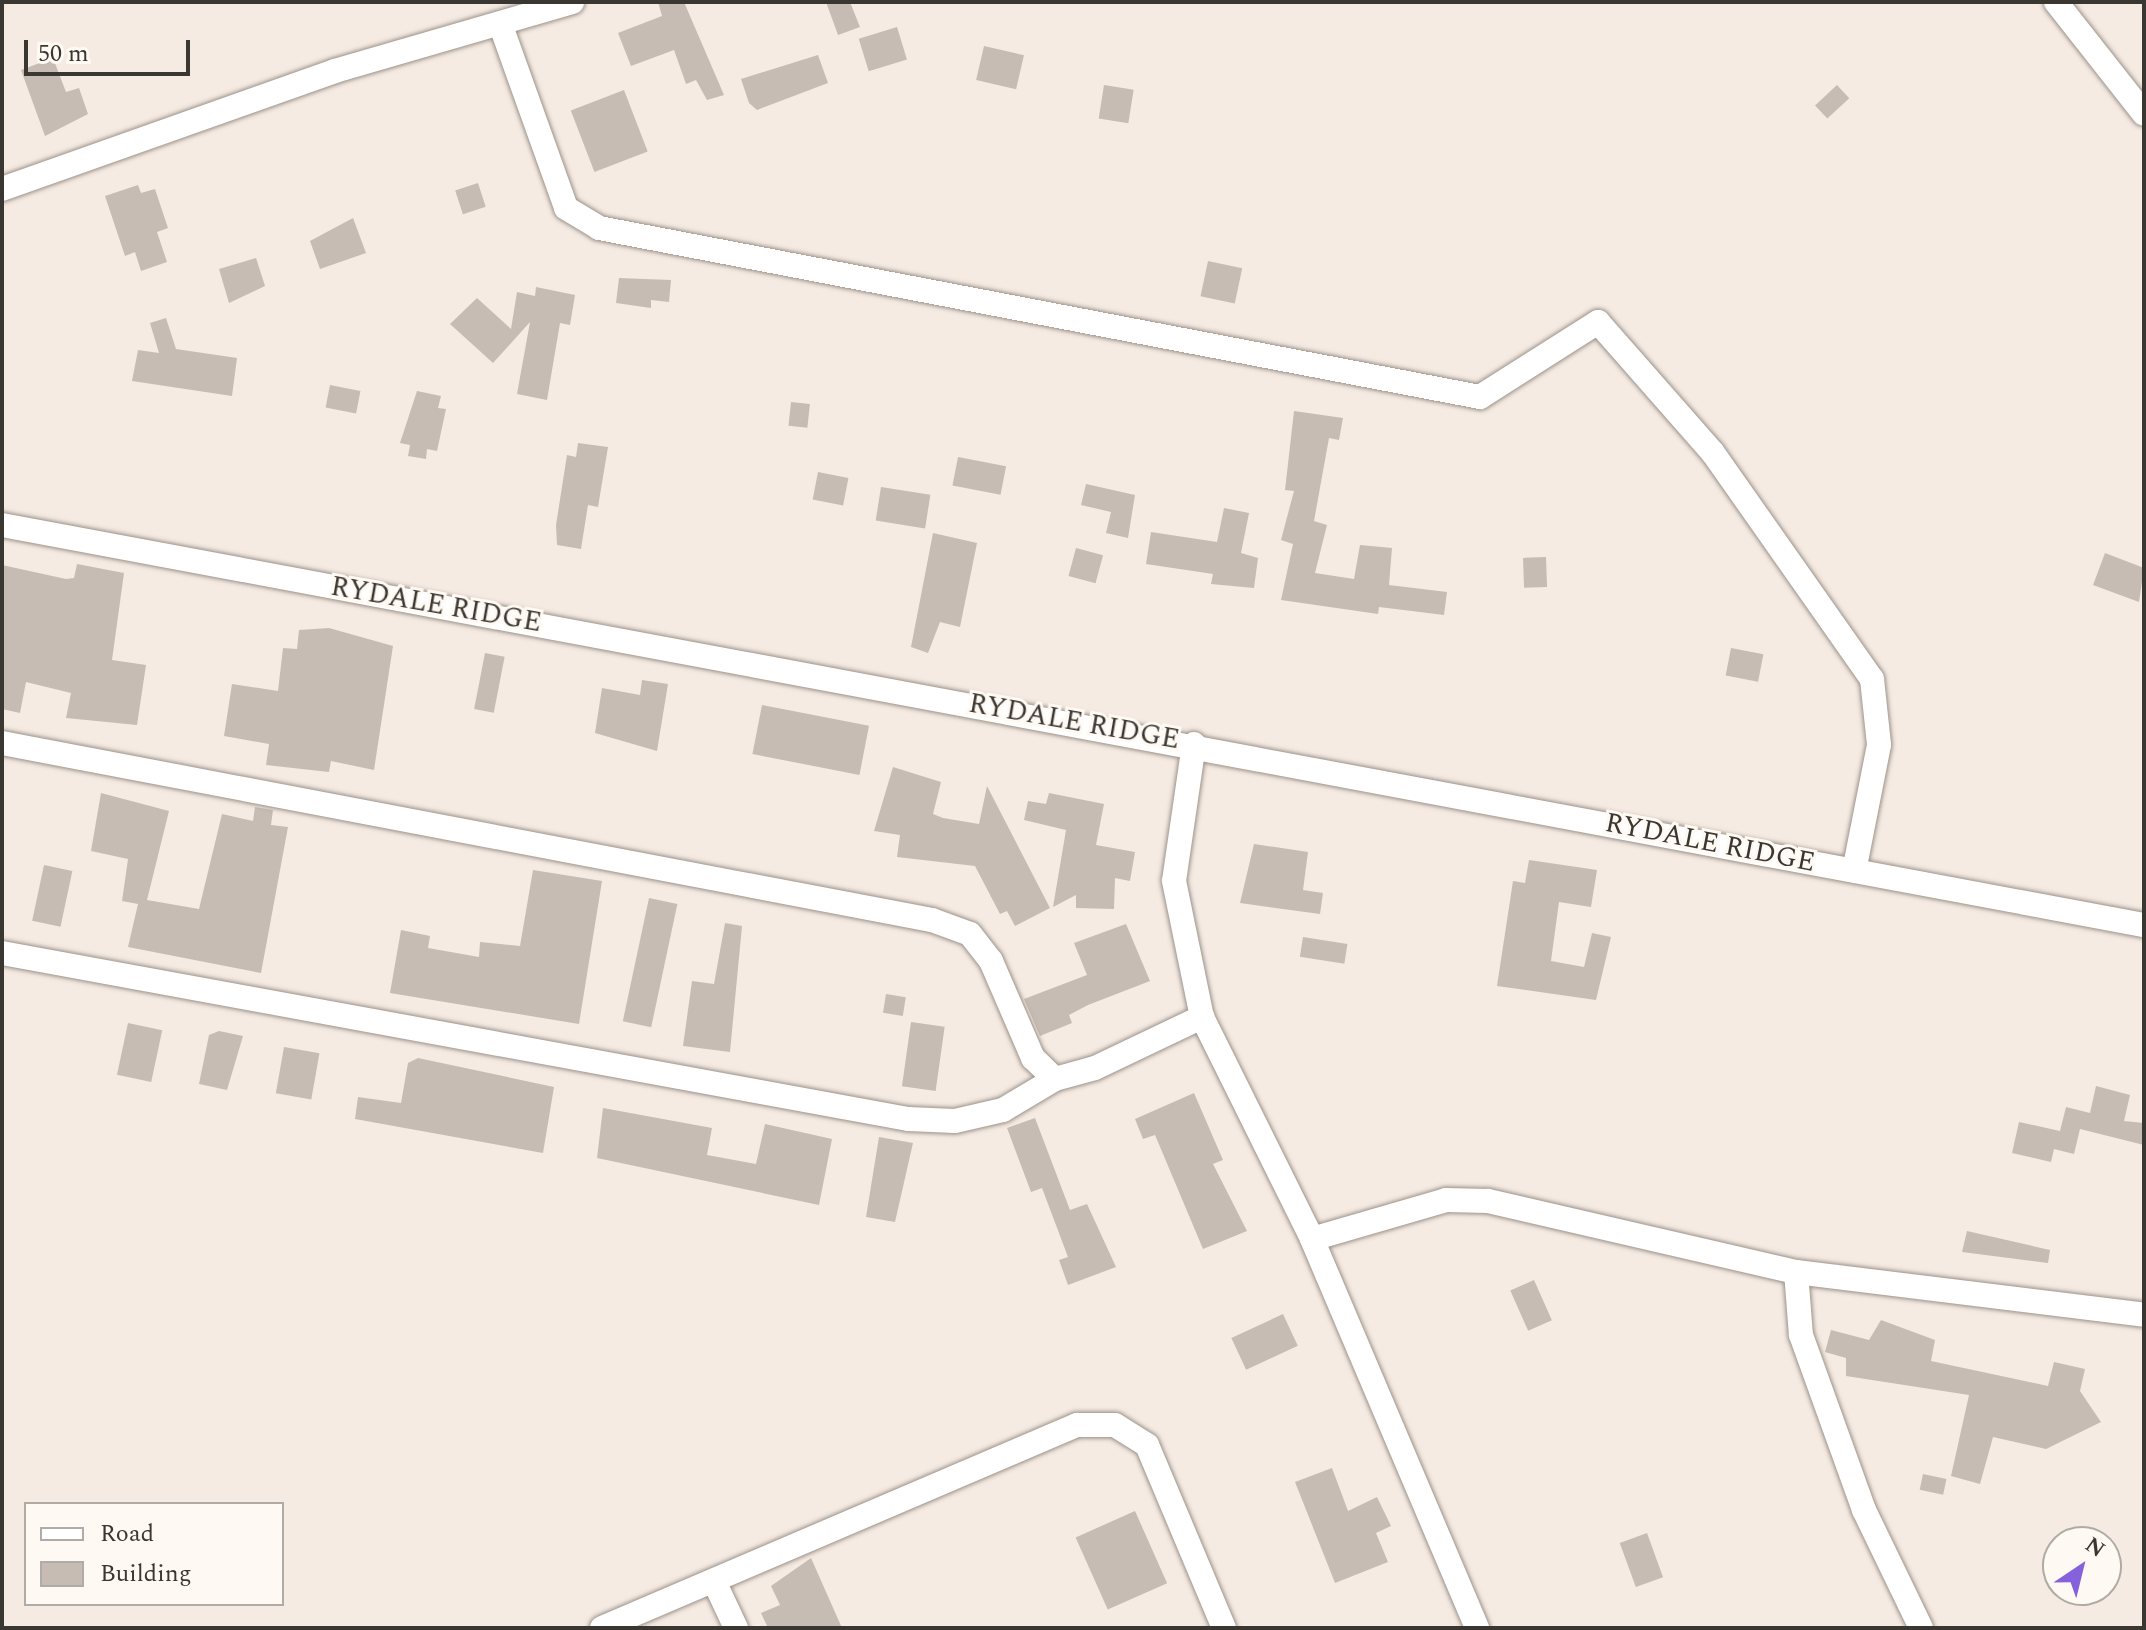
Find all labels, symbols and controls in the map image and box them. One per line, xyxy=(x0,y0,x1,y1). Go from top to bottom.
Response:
scale bar xyxy=(28,24,194,74)
text: 50 m xyxy=(38,36,89,72)
street label: RYDALE RIDGE xyxy=(328,570,544,640)
street label: RYDALE RIDGE xyxy=(966,687,1182,757)
street label: RYDALE RIDGE xyxy=(1602,806,1818,880)
legend xyxy=(24,1502,284,1606)
text: Road xyxy=(100,1516,154,1552)
north arrow xyxy=(2042,1526,2122,1606)
text: N xyxy=(2078,1529,2112,1566)
text: Building xyxy=(100,1556,192,1592)

